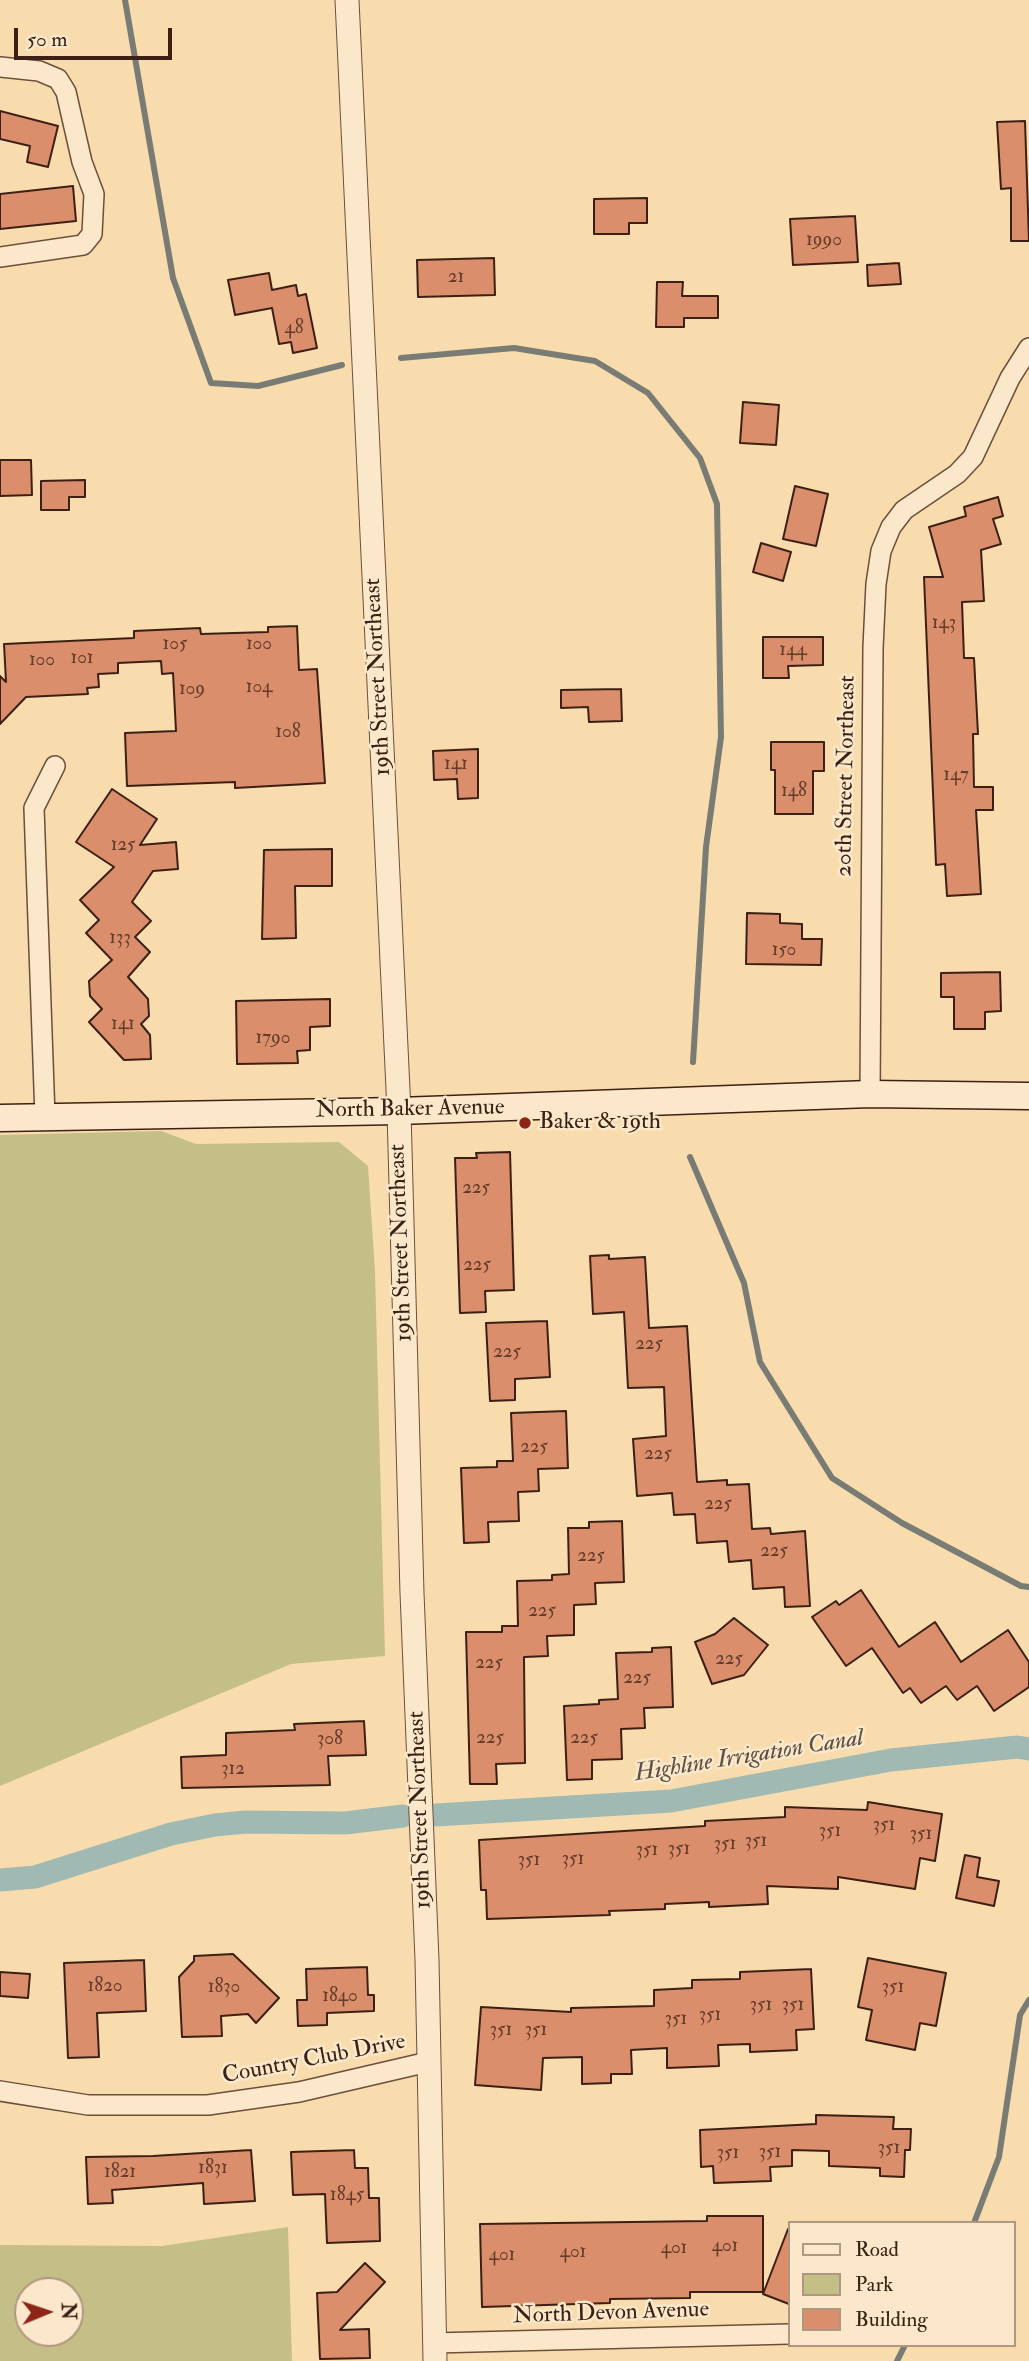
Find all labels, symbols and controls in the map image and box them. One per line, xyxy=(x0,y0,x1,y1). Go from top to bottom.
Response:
scale bar xyxy=(18,14,175,58)
text: 50 m xyxy=(27,26,68,53)
house number: 1990 xyxy=(806,230,842,252)
house number: 21 xyxy=(448,267,464,289)
house number: 48 xyxy=(284,318,304,340)
street label: 19th Street Northeast xyxy=(360,577,398,777)
house number: 143 xyxy=(932,613,956,635)
house number: 105 xyxy=(163,634,187,656)
house number: 100 xyxy=(246,634,272,656)
house number: 144 xyxy=(779,640,807,662)
house number: 101 xyxy=(70,648,94,670)
house number: 100 xyxy=(29,650,55,672)
street label: 20th Street Northeast xyxy=(831,675,863,877)
house number: 104 xyxy=(246,677,272,699)
house number: 109 xyxy=(179,679,205,701)
house number: 108 xyxy=(275,722,301,744)
house number: 141 xyxy=(444,754,468,776)
house number: 147 xyxy=(943,765,969,787)
house number: 148 xyxy=(781,781,807,803)
house number: 125 xyxy=(111,835,135,857)
house number: 133 xyxy=(109,928,131,950)
house number: 150 xyxy=(772,940,796,962)
house number: 141 xyxy=(111,1014,135,1036)
house number: 1790 xyxy=(256,1028,290,1050)
street label: North Baker Avenue xyxy=(315,1095,505,1125)
place label: Baker & 19th xyxy=(539,1109,661,1137)
marker: Baker & 19th xyxy=(517,1115,533,1131)
street label: 19th Street Northeast xyxy=(385,1143,419,1343)
house number: 225 xyxy=(462,1178,490,1200)
house number: 225 xyxy=(463,1255,491,1277)
house number: 225 xyxy=(635,1334,663,1356)
house number: 225 xyxy=(493,1342,521,1364)
house number: 225 xyxy=(520,1437,548,1459)
house number: 225 xyxy=(644,1444,672,1466)
house number: 225 xyxy=(704,1494,732,1516)
house number: 225 xyxy=(760,1541,788,1563)
house number: 225 xyxy=(577,1546,605,1568)
house number: 225 xyxy=(528,1601,556,1623)
house number: 225 xyxy=(715,1649,743,1671)
house number: 225 xyxy=(475,1653,503,1675)
house number: 225 xyxy=(623,1668,651,1690)
street label: 19th Street Northeast xyxy=(404,1710,438,1910)
water label: Highline Irrigation Canal xyxy=(633,1725,865,1789)
house number: 225 xyxy=(476,1728,504,1750)
house number: 225 xyxy=(570,1728,598,1750)
house number: 308 xyxy=(317,1729,343,1751)
house number: 312 xyxy=(221,1759,245,1781)
house number: 351 xyxy=(873,1815,895,1837)
house number: 351 xyxy=(819,1821,841,1843)
house number: 351 xyxy=(910,1824,932,1846)
house number: 351 xyxy=(745,1831,767,1853)
house number: 351 xyxy=(714,1834,736,1856)
house number: 351 xyxy=(668,1839,690,1861)
house number: 351 xyxy=(636,1840,658,1862)
house number: 351 xyxy=(562,1849,584,1871)
house number: 351 xyxy=(518,1850,540,1872)
house number: 1820 xyxy=(87,1976,123,1998)
house number: 1830 xyxy=(208,1977,240,1999)
house number: 351 xyxy=(882,1977,904,1999)
house number: 1840 xyxy=(322,1986,358,2008)
house number: 351 xyxy=(750,1995,772,2017)
house number: 351 xyxy=(782,1995,804,2017)
house number: 351 xyxy=(699,2005,721,2027)
house number: 351 xyxy=(665,2009,687,2031)
house number: 351 xyxy=(490,2020,512,2042)
house number: 351 xyxy=(525,2020,547,2042)
street label: Country Club Drive xyxy=(220,2029,408,2091)
house number: 351 xyxy=(878,2138,900,2160)
house number: 351 xyxy=(759,2142,781,2164)
house number: 351 xyxy=(717,2143,739,2165)
house number: 1831 xyxy=(198,2158,228,2180)
house number: 1821 xyxy=(104,2162,136,2184)
house number: 1845 xyxy=(330,2185,364,2207)
legend xyxy=(788,2221,1015,2347)
house number: 401 xyxy=(712,2236,738,2258)
text: Road xyxy=(855,2236,899,2263)
house number: 401 xyxy=(661,2238,687,2260)
house number: 401 xyxy=(560,2242,586,2264)
house number: 401 xyxy=(489,2245,515,2267)
text: Park xyxy=(855,2271,893,2298)
north arrow xyxy=(14,2277,84,2347)
street label: North Devon Avenue xyxy=(512,2297,710,2331)
text: N xyxy=(56,2302,80,2320)
text: Building xyxy=(855,2306,928,2333)

